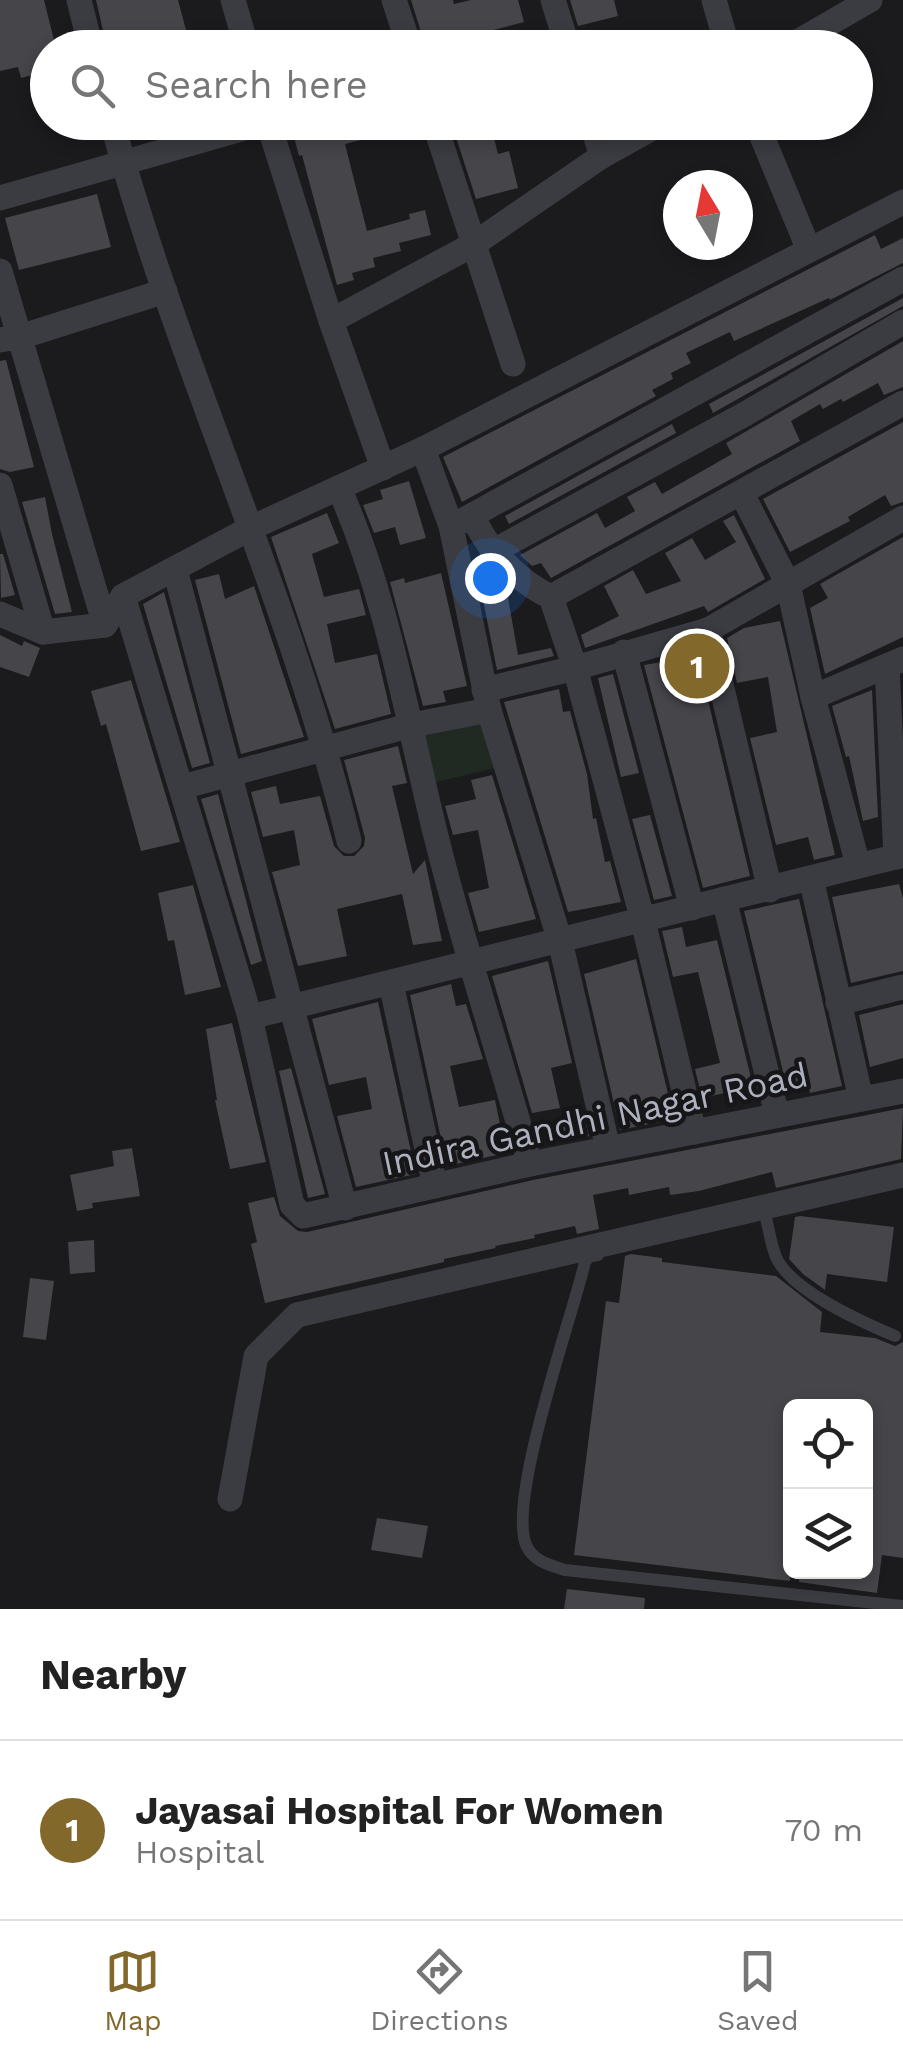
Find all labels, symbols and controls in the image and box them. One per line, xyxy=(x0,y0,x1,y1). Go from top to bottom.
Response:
search box xyxy=(30,30,873,140)
icon: search xyxy=(65,58,120,113)
text: Search here xyxy=(145,63,368,107)
north arrow xyxy=(663,170,753,260)
your location xyxy=(465,553,516,604)
pin: 1 xyxy=(664,628,730,704)
street label: Indira Gandhi Nagar Road xyxy=(378,1053,812,1185)
map controls xyxy=(783,1399,873,1579)
button: locate xyxy=(783,1399,873,1489)
button: layers xyxy=(783,1489,873,1579)
text: Nearby xyxy=(40,1650,187,1699)
text: Jayasai Hospital For Women xyxy=(135,1789,664,1833)
text: 1 xyxy=(66,1811,79,1849)
text: 70 m xyxy=(784,1811,863,1849)
text: Hospital xyxy=(135,1833,264,1871)
tab: Map xyxy=(104,1944,162,2037)
tab: Directions xyxy=(370,1944,509,2037)
tab: Saved xyxy=(717,1944,799,2037)

